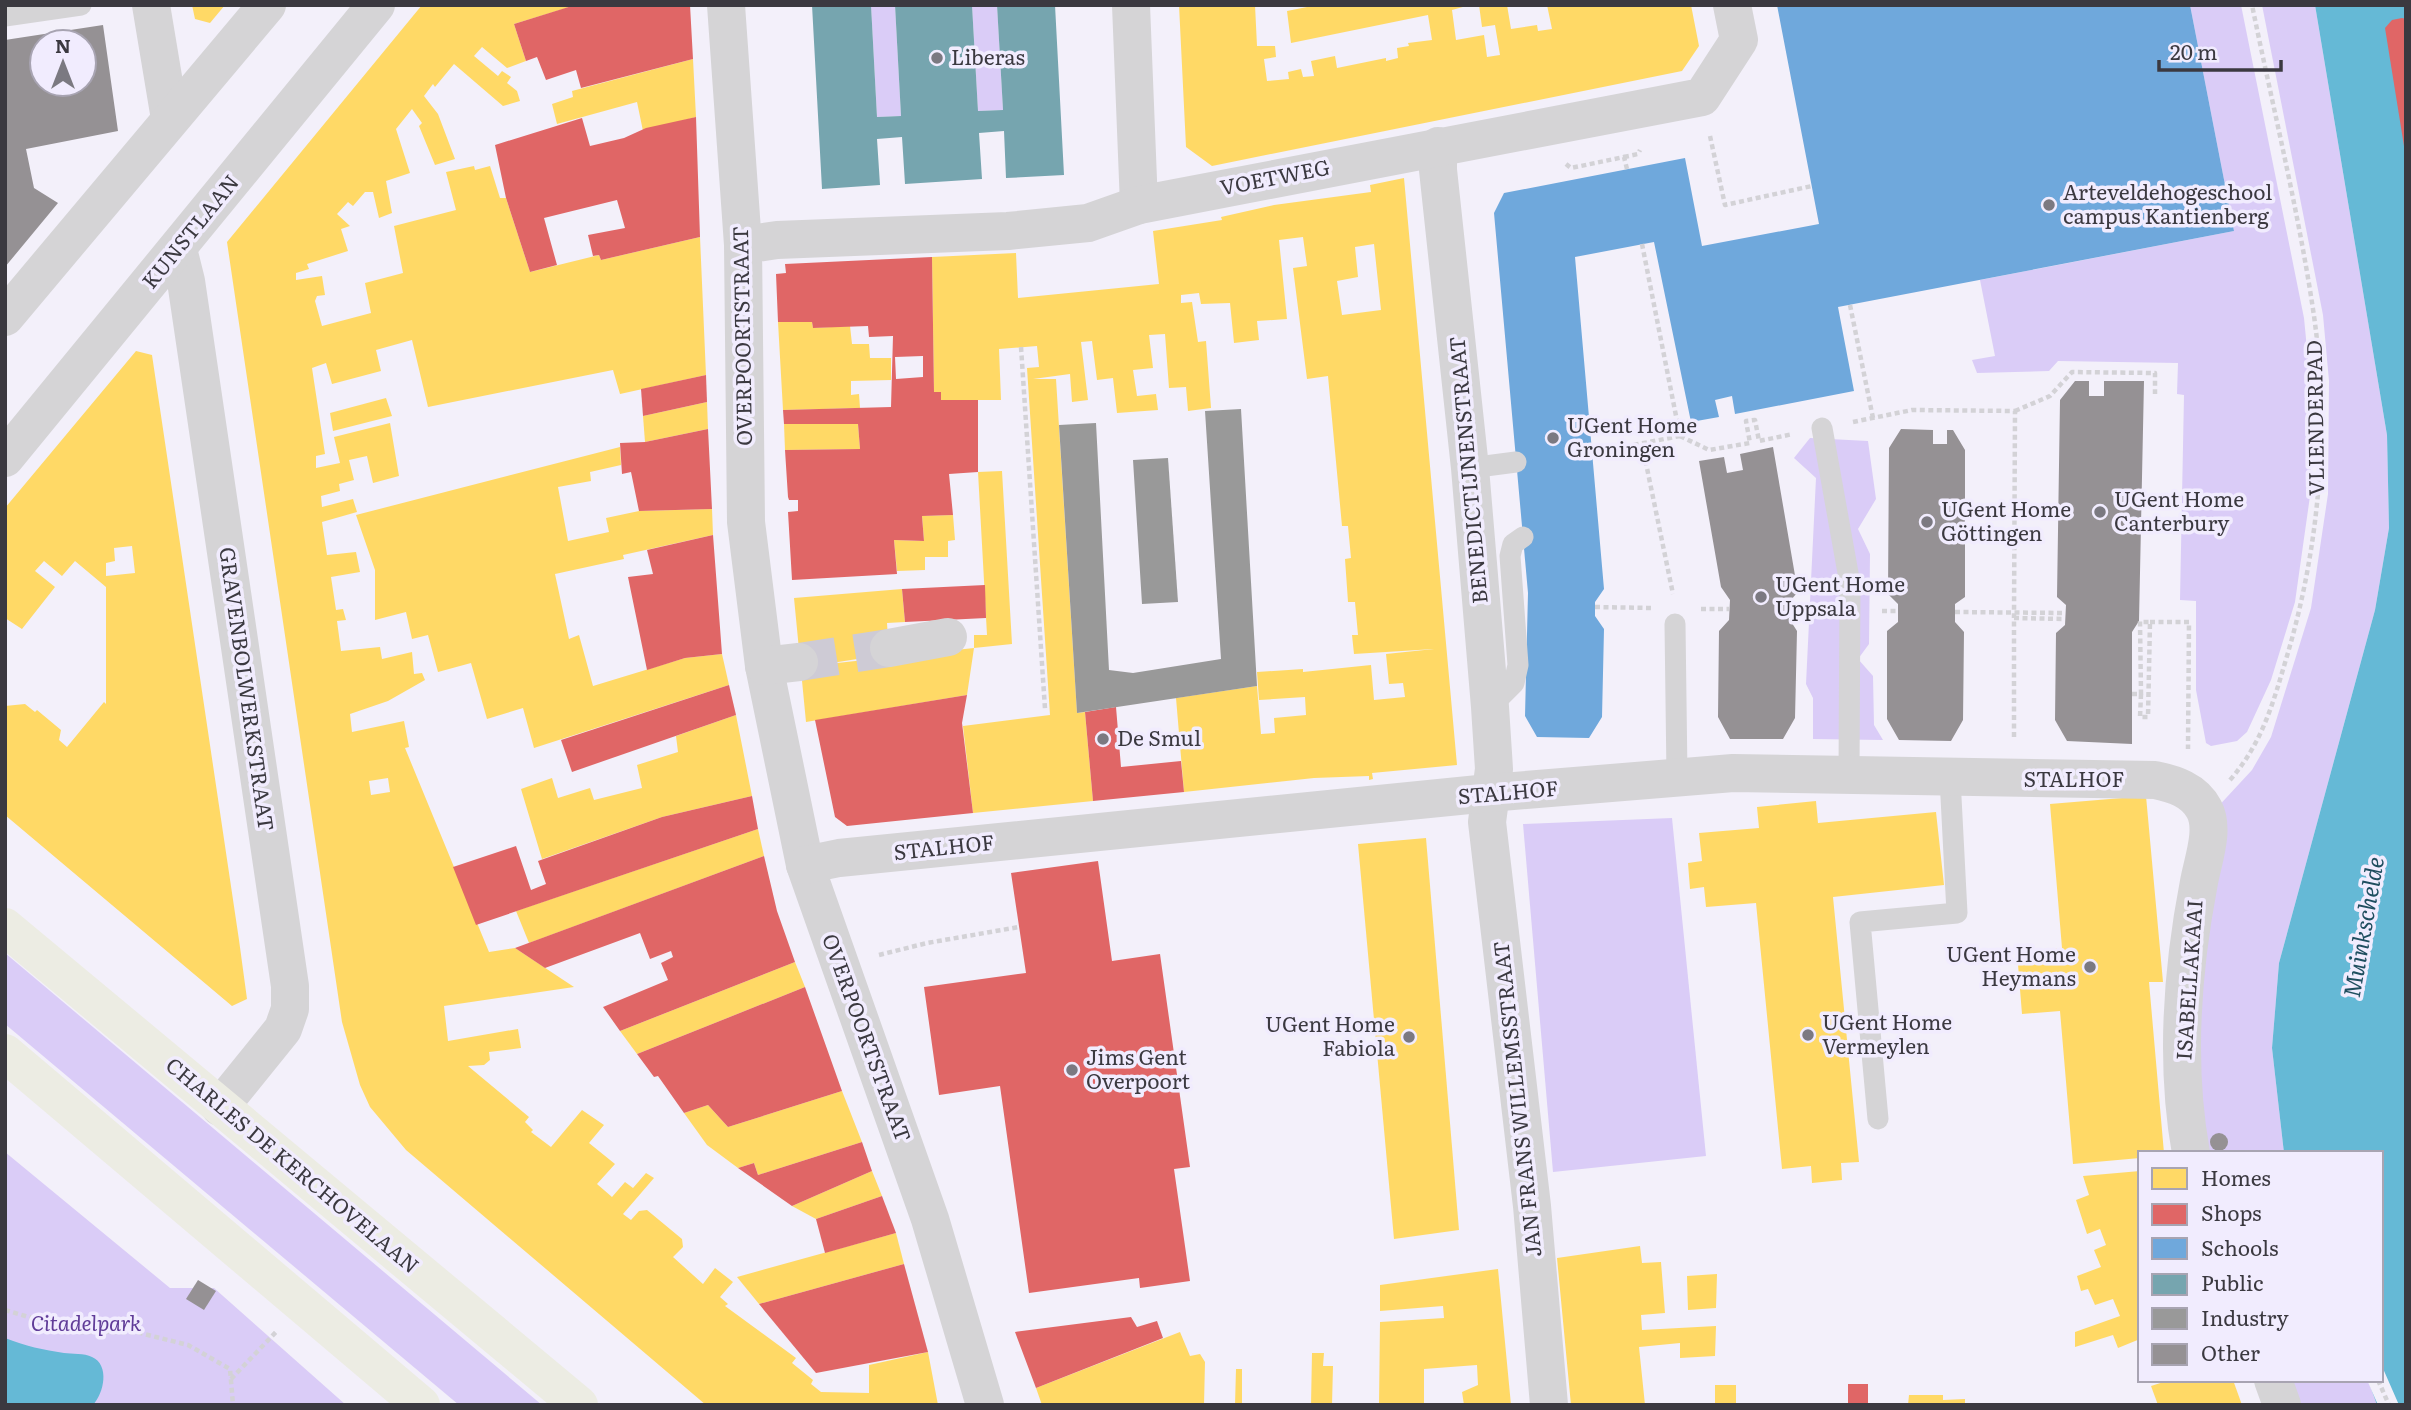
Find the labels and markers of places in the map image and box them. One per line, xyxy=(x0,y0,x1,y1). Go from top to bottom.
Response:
place label: Liberas xyxy=(951,40,1025,71)
marker: Liberas xyxy=(929,50,945,66)
place label: Arteveldehogeschool campus Kantienberg xyxy=(2063,175,2272,230)
marker: Arteveldehogeschool campus Kantienberg xyxy=(2041,197,2057,213)
place label: UGent Home Groningen xyxy=(1567,408,1697,463)
marker: UGent Home Groningen xyxy=(1545,430,1561,446)
place label: UGent Home Canterbury xyxy=(2114,482,2244,537)
place label: UGent Home Göttingen xyxy=(1941,492,2071,547)
marker: UGent Home Canterbury xyxy=(2092,504,2108,520)
marker: UGent Home Göttingen xyxy=(1919,514,1935,530)
place label: UGent Home Uppsala xyxy=(1775,567,1905,622)
marker: UGent Home Uppsala xyxy=(1753,589,1769,605)
place label: De Smul xyxy=(1117,721,1201,752)
marker: De Smul xyxy=(1095,731,1111,747)
place label: UGent Home Heymans xyxy=(1946,937,2076,992)
marker: UGent Home Heymans xyxy=(2082,959,2098,975)
place label: UGent Home Vermeylen xyxy=(1822,1005,1952,1060)
place label: UGent Home Fabiola xyxy=(1265,1007,1396,1062)
marker: UGent Home Vermeylen xyxy=(1800,1027,1816,1043)
marker: UGent Home Fabiola xyxy=(1401,1029,1417,1045)
place label: Jims Gent Overpoort xyxy=(1086,1040,1191,1095)
marker: Jims Gent Overpoort xyxy=(1064,1062,1080,1078)

